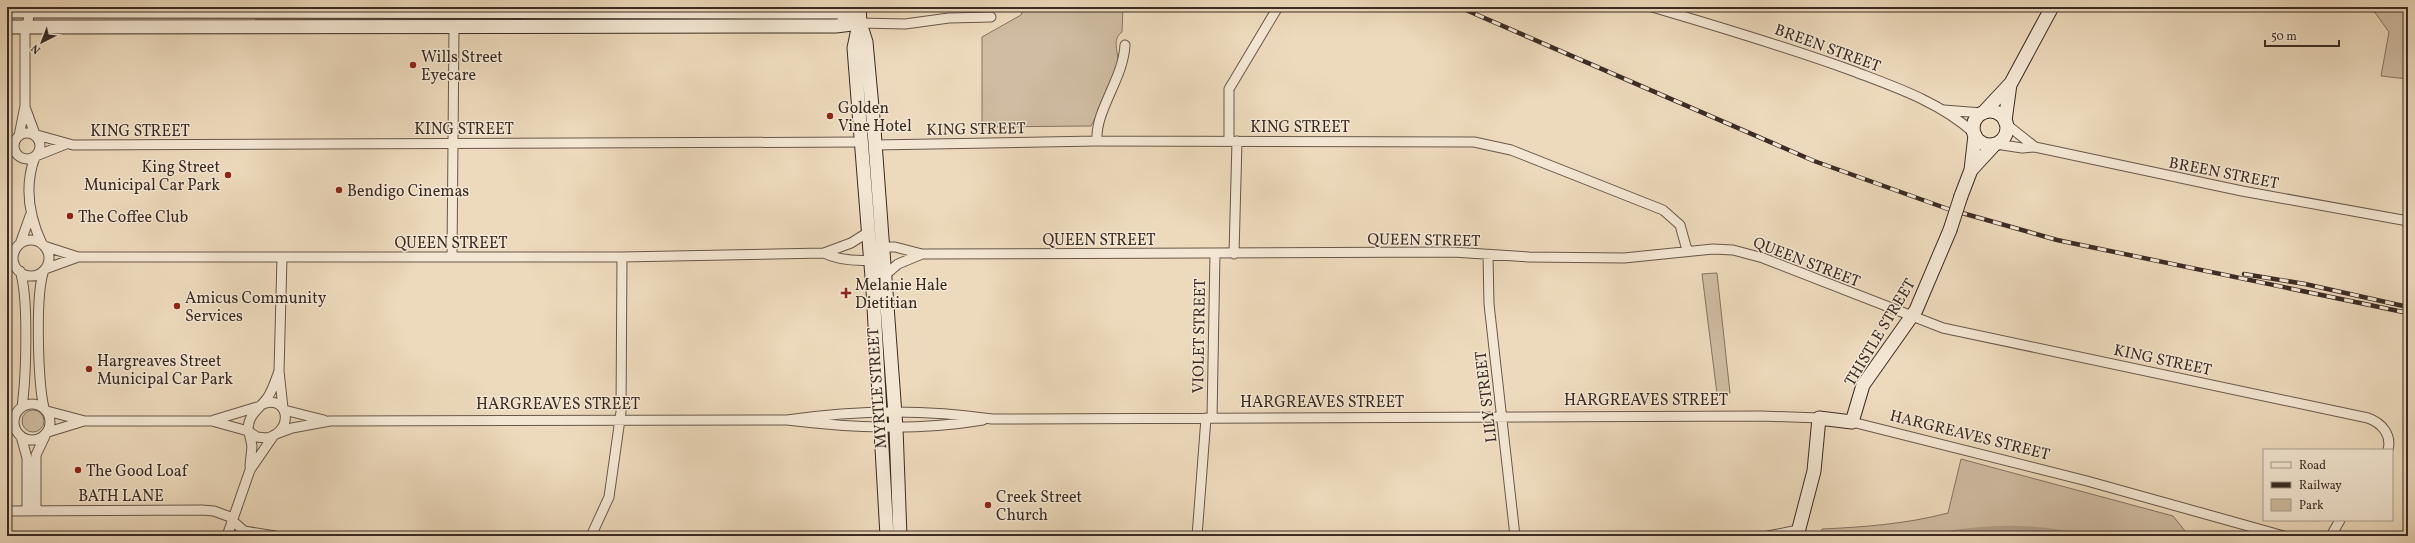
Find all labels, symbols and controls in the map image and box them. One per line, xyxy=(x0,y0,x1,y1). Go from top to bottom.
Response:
street label: BREEN STREET xyxy=(1771,19,1884,78)
north arrow xyxy=(22,22,62,62)
scale bar xyxy=(2265,22,2339,48)
text: 50 m xyxy=(2271,29,2297,45)
text: N xyxy=(28,40,44,57)
place label: Wills Street Eyecare xyxy=(421,47,503,87)
marker: Wills Street Eyecare xyxy=(408,60,418,70)
place label: Golden Vine Hotel xyxy=(838,98,912,138)
marker: Golden Vine Hotel xyxy=(825,111,835,121)
street label: KING STREET xyxy=(1250,117,1350,139)
street label: KING STREET xyxy=(926,118,1026,142)
street label: KING STREET xyxy=(414,119,514,141)
street label: KING STREET xyxy=(90,121,190,143)
street label: BREEN STREET xyxy=(2167,153,2280,195)
place label: King Street Municipal Car Park xyxy=(84,157,220,197)
marker: King Street Municipal Car Park xyxy=(223,170,233,180)
place label: Bendigo Cinemas xyxy=(347,181,469,203)
marker: Bendigo Cinemas xyxy=(334,185,344,195)
place label: The Coffee Club xyxy=(78,207,189,229)
marker: The Coffee Club xyxy=(65,211,75,221)
street label: QUEEN STREET xyxy=(1367,229,1481,253)
street label: QUEEN STREET xyxy=(1042,230,1156,252)
street label: QUEEN STREET xyxy=(1750,232,1863,293)
street label: QUEEN STREET xyxy=(394,233,508,255)
place label: Melanie Hale Dietitian xyxy=(855,275,947,315)
street label: THISTLE STREET xyxy=(1840,275,1922,391)
street label: VIOLET STREET xyxy=(1188,278,1212,394)
marker: Melanie Hale Dietitian xyxy=(840,287,852,299)
place label: Amicus Community Services xyxy=(185,288,327,328)
marker: Amicus Community Services xyxy=(172,301,182,311)
street label: MYRTLE STREET xyxy=(863,327,893,449)
street label: KING STREET xyxy=(2112,340,2214,382)
street label: LILY STREET xyxy=(1470,350,1504,444)
place label: Hargreaves Street Municipal Car Park xyxy=(97,351,233,391)
marker: Hargreaves Street Municipal Car Park xyxy=(84,364,94,374)
street label: HARGREAVES STREET xyxy=(1564,390,1728,412)
street label: HARGREAVES STREET xyxy=(1240,392,1404,414)
street label: HARGREAVES STREET xyxy=(476,394,640,416)
street label: HARGREAVES STREET xyxy=(1887,405,2052,466)
legend xyxy=(2263,449,2393,521)
text: Road xyxy=(2299,458,2326,474)
place label: The Good Loaf xyxy=(86,461,189,483)
marker: The Good Loaf xyxy=(73,465,83,475)
text: Railway xyxy=(2299,478,2342,494)
street label: BATH LANE xyxy=(78,486,164,508)
place label: Creek Street Church xyxy=(996,487,1083,527)
text: Park xyxy=(2299,498,2324,514)
marker: Creek Street Church xyxy=(983,500,993,510)

